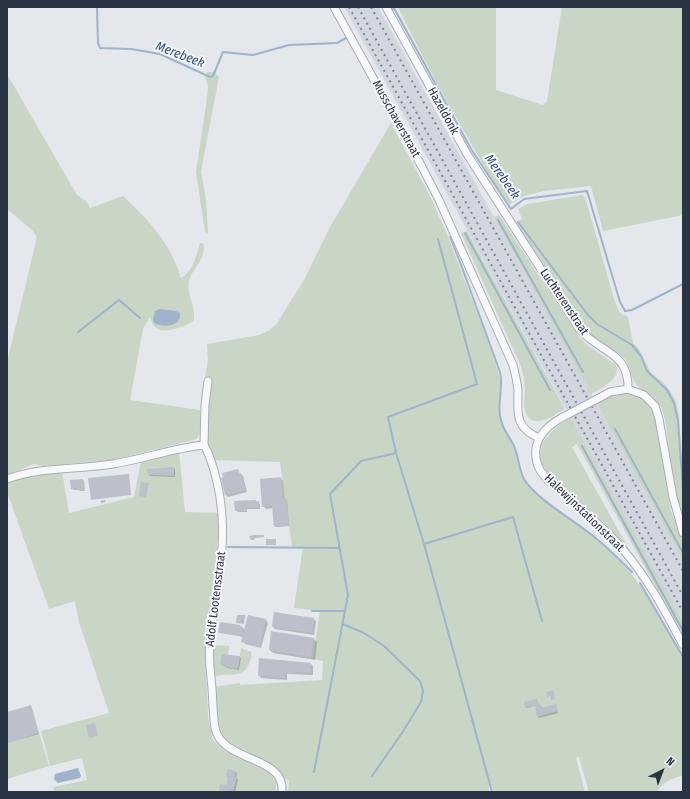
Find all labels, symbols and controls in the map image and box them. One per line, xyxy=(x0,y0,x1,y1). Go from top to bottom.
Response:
water label: Merebeek xyxy=(153,39,207,71)
street label: Musschaverstraat xyxy=(369,78,423,160)
street label: Hazeldonk xyxy=(424,85,462,137)
water label: Merebeek xyxy=(481,152,523,202)
street label: Luchterenstraat xyxy=(536,266,592,338)
street label: Halewijnstationstraat xyxy=(541,471,627,555)
street label: Adolf Lootensstraat xyxy=(203,551,229,647)
north arrow xyxy=(642,751,682,791)
text: N xyxy=(664,755,677,769)

